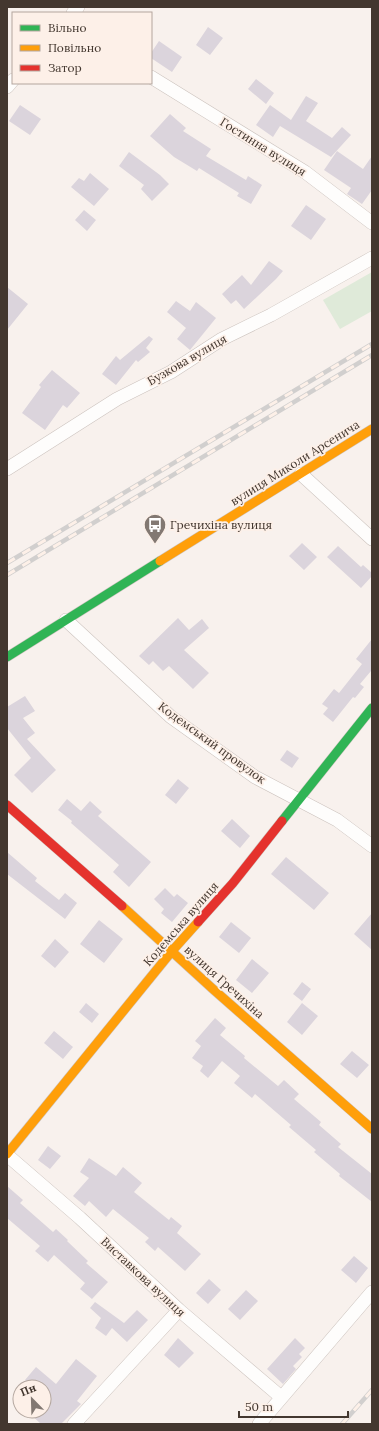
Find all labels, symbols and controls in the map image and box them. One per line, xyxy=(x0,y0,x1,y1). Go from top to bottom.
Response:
legend xyxy=(12,12,152,84)
text: Вільно xyxy=(48,20,87,35)
text: Повільно xyxy=(48,40,101,55)
text: Затор xyxy=(48,60,82,75)
street label: Гостинна вулиця xyxy=(217,114,309,179)
street label: Бузкова вулиця xyxy=(144,331,229,388)
street label: вулиця Миколи Арсенича xyxy=(227,417,362,509)
bus stop icon: Гречихіна вулиця xyxy=(142,512,168,545)
place label: Гречихіна вулиця xyxy=(170,517,272,532)
street label: Кодемський провулок xyxy=(156,699,269,787)
street label: Кодемська вулиця xyxy=(140,878,221,969)
street label: вулиця Гречихіна xyxy=(181,942,267,1021)
street label: Виставкова вулиця xyxy=(98,1234,189,1320)
north arrow xyxy=(12,1379,52,1419)
text: Пн xyxy=(18,1380,38,1399)
scale bar xyxy=(239,1393,348,1419)
text: 50 m xyxy=(245,1399,273,1414)

